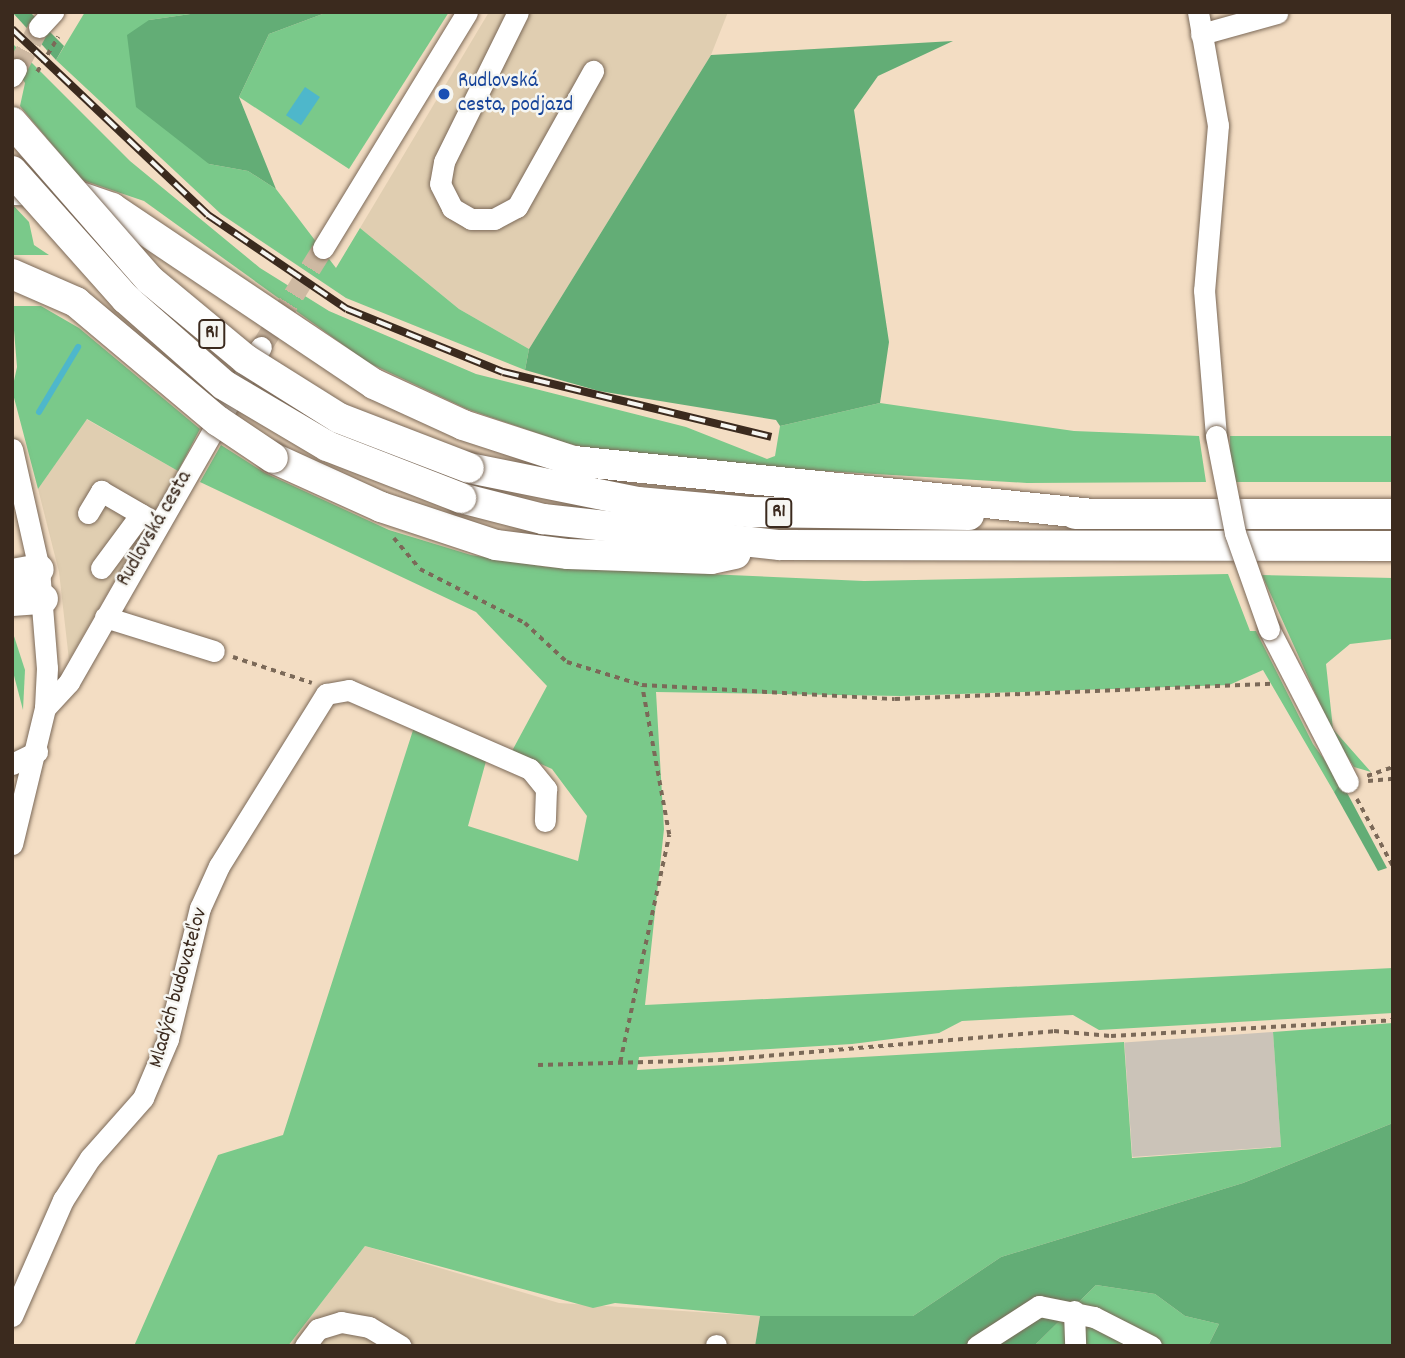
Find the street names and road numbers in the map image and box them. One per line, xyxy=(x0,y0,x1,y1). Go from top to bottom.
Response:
road number: R1 xyxy=(198,318,226,350)
street label: Rudlovská cesta xyxy=(112,467,198,591)
road number: R1 xyxy=(765,498,793,528)
street label: Mladých budovateľov xyxy=(144,905,214,1071)

